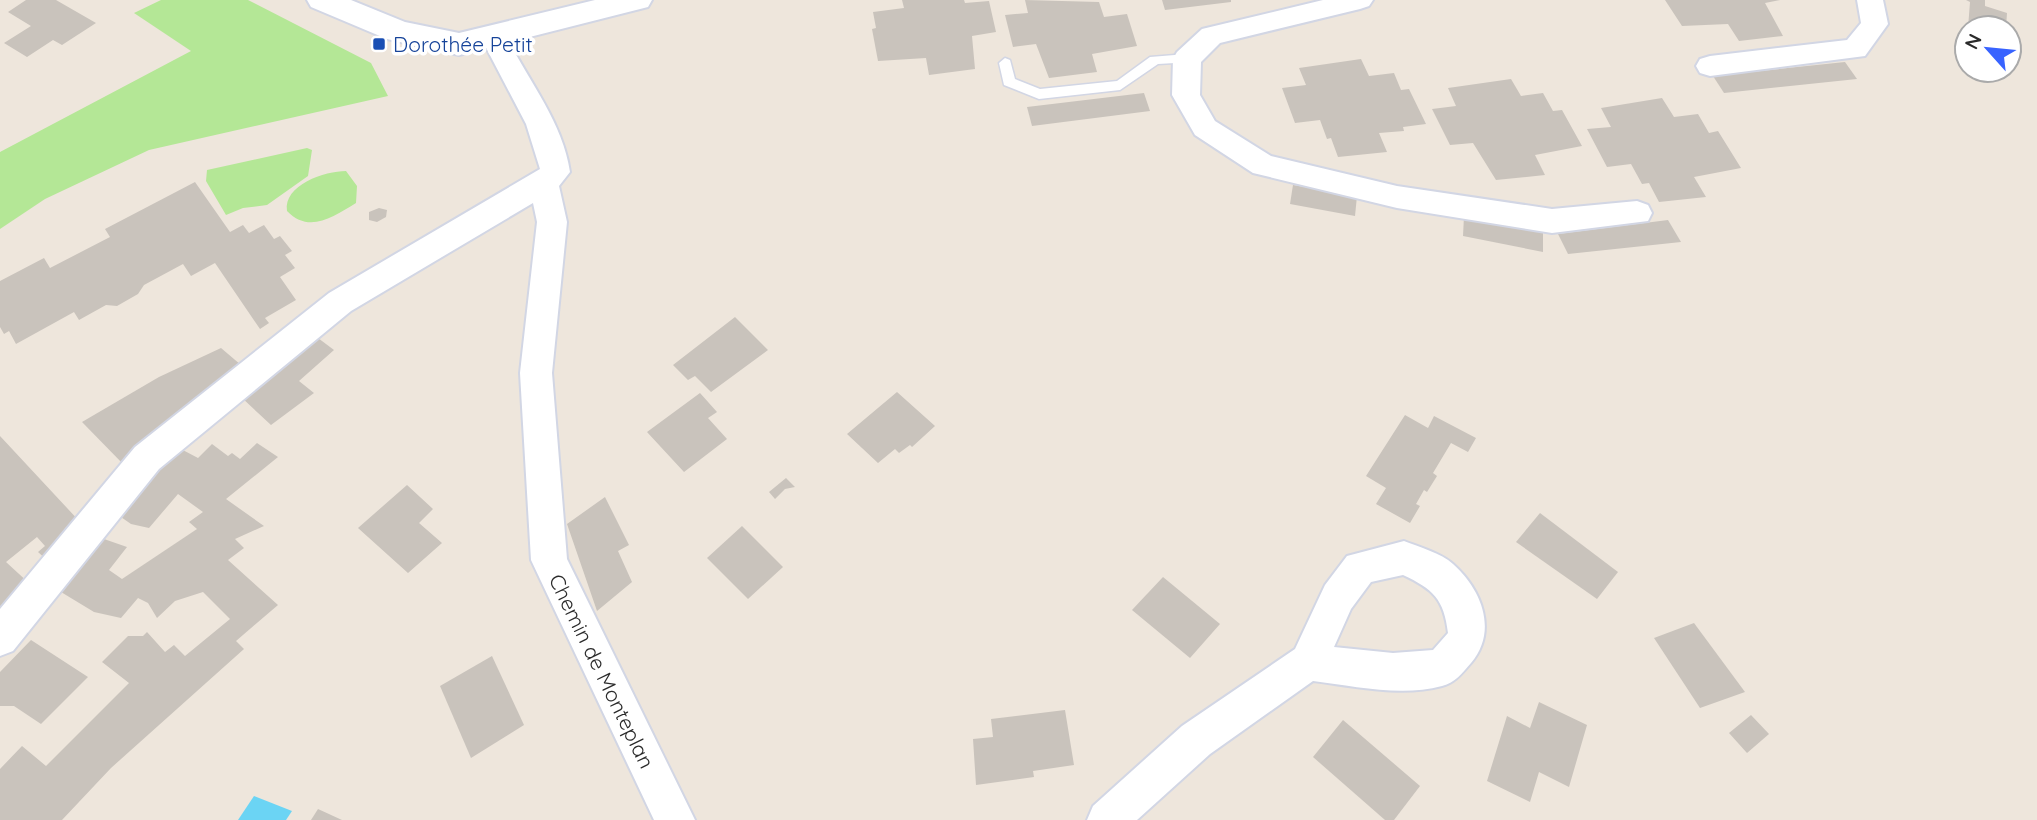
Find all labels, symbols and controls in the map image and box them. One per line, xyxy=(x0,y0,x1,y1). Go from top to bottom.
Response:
north arrow xyxy=(1953,14,2023,84)
text: N xyxy=(1959,30,1987,53)
place label: Dorothée Petit xyxy=(393,31,533,57)
marker: Dorothée Petit xyxy=(371,36,387,52)
street label: Chemin de Monteplan xyxy=(544,570,660,772)

